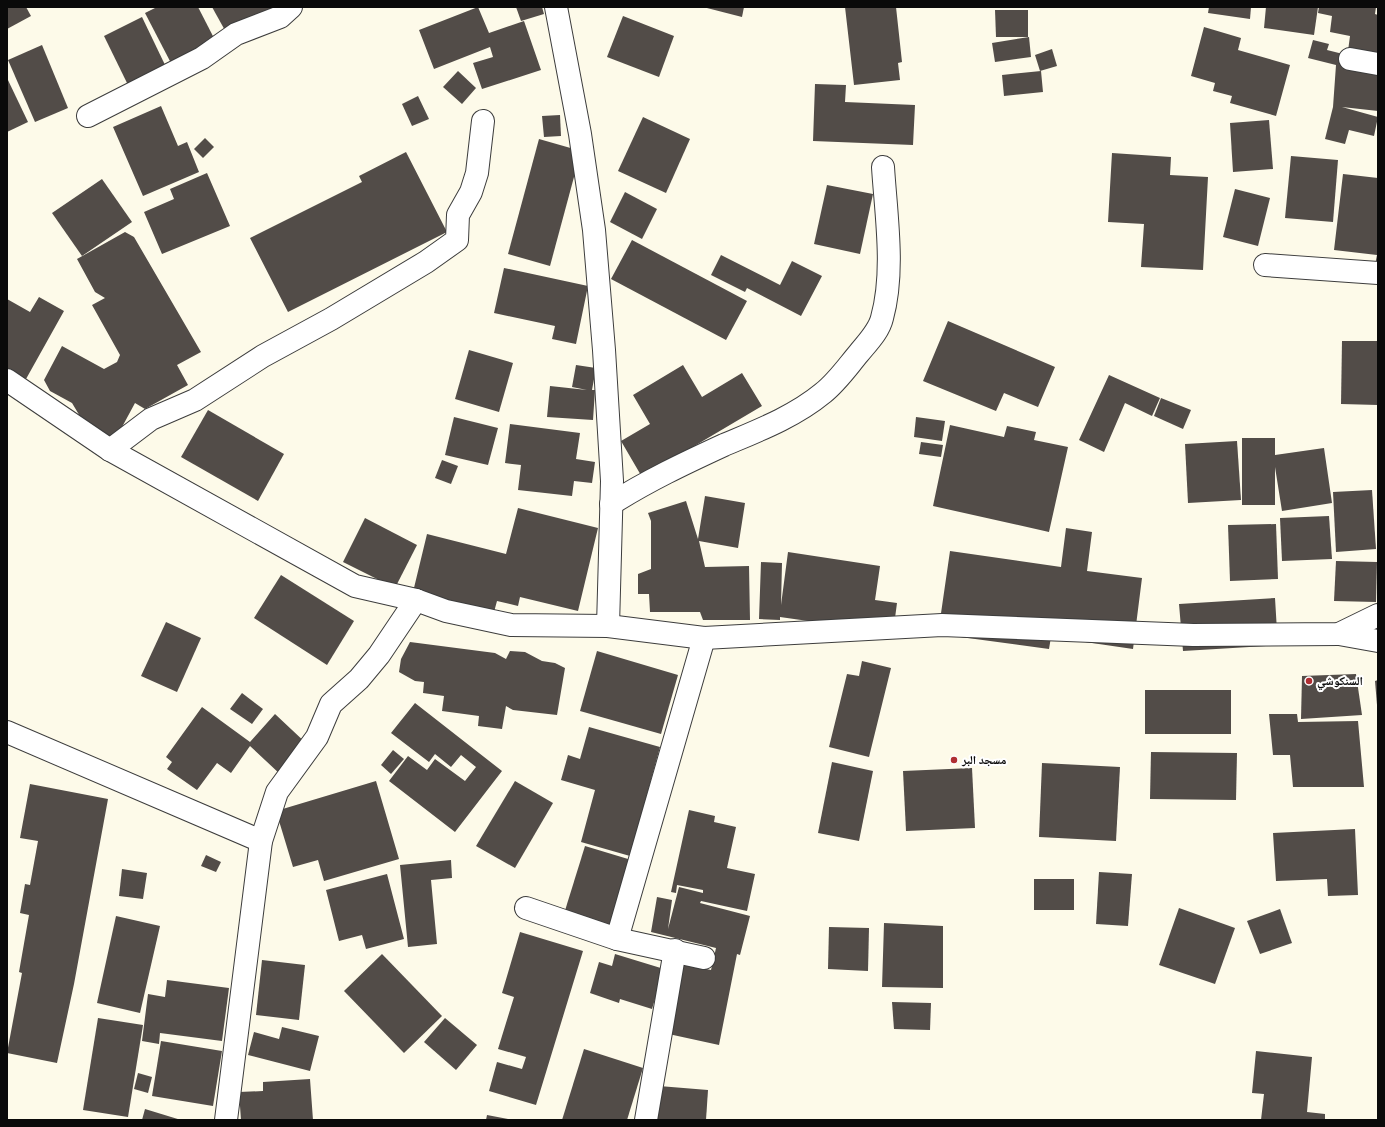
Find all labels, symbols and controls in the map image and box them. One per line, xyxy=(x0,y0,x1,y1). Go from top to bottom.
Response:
place label: السنكوشي xyxy=(1317,671,1363,691)
marker: السنكوشي xyxy=(1304,676,1314,686)
place label: مسجد البر xyxy=(961,750,1007,768)
marker: مسجد البر xyxy=(949,755,959,765)

